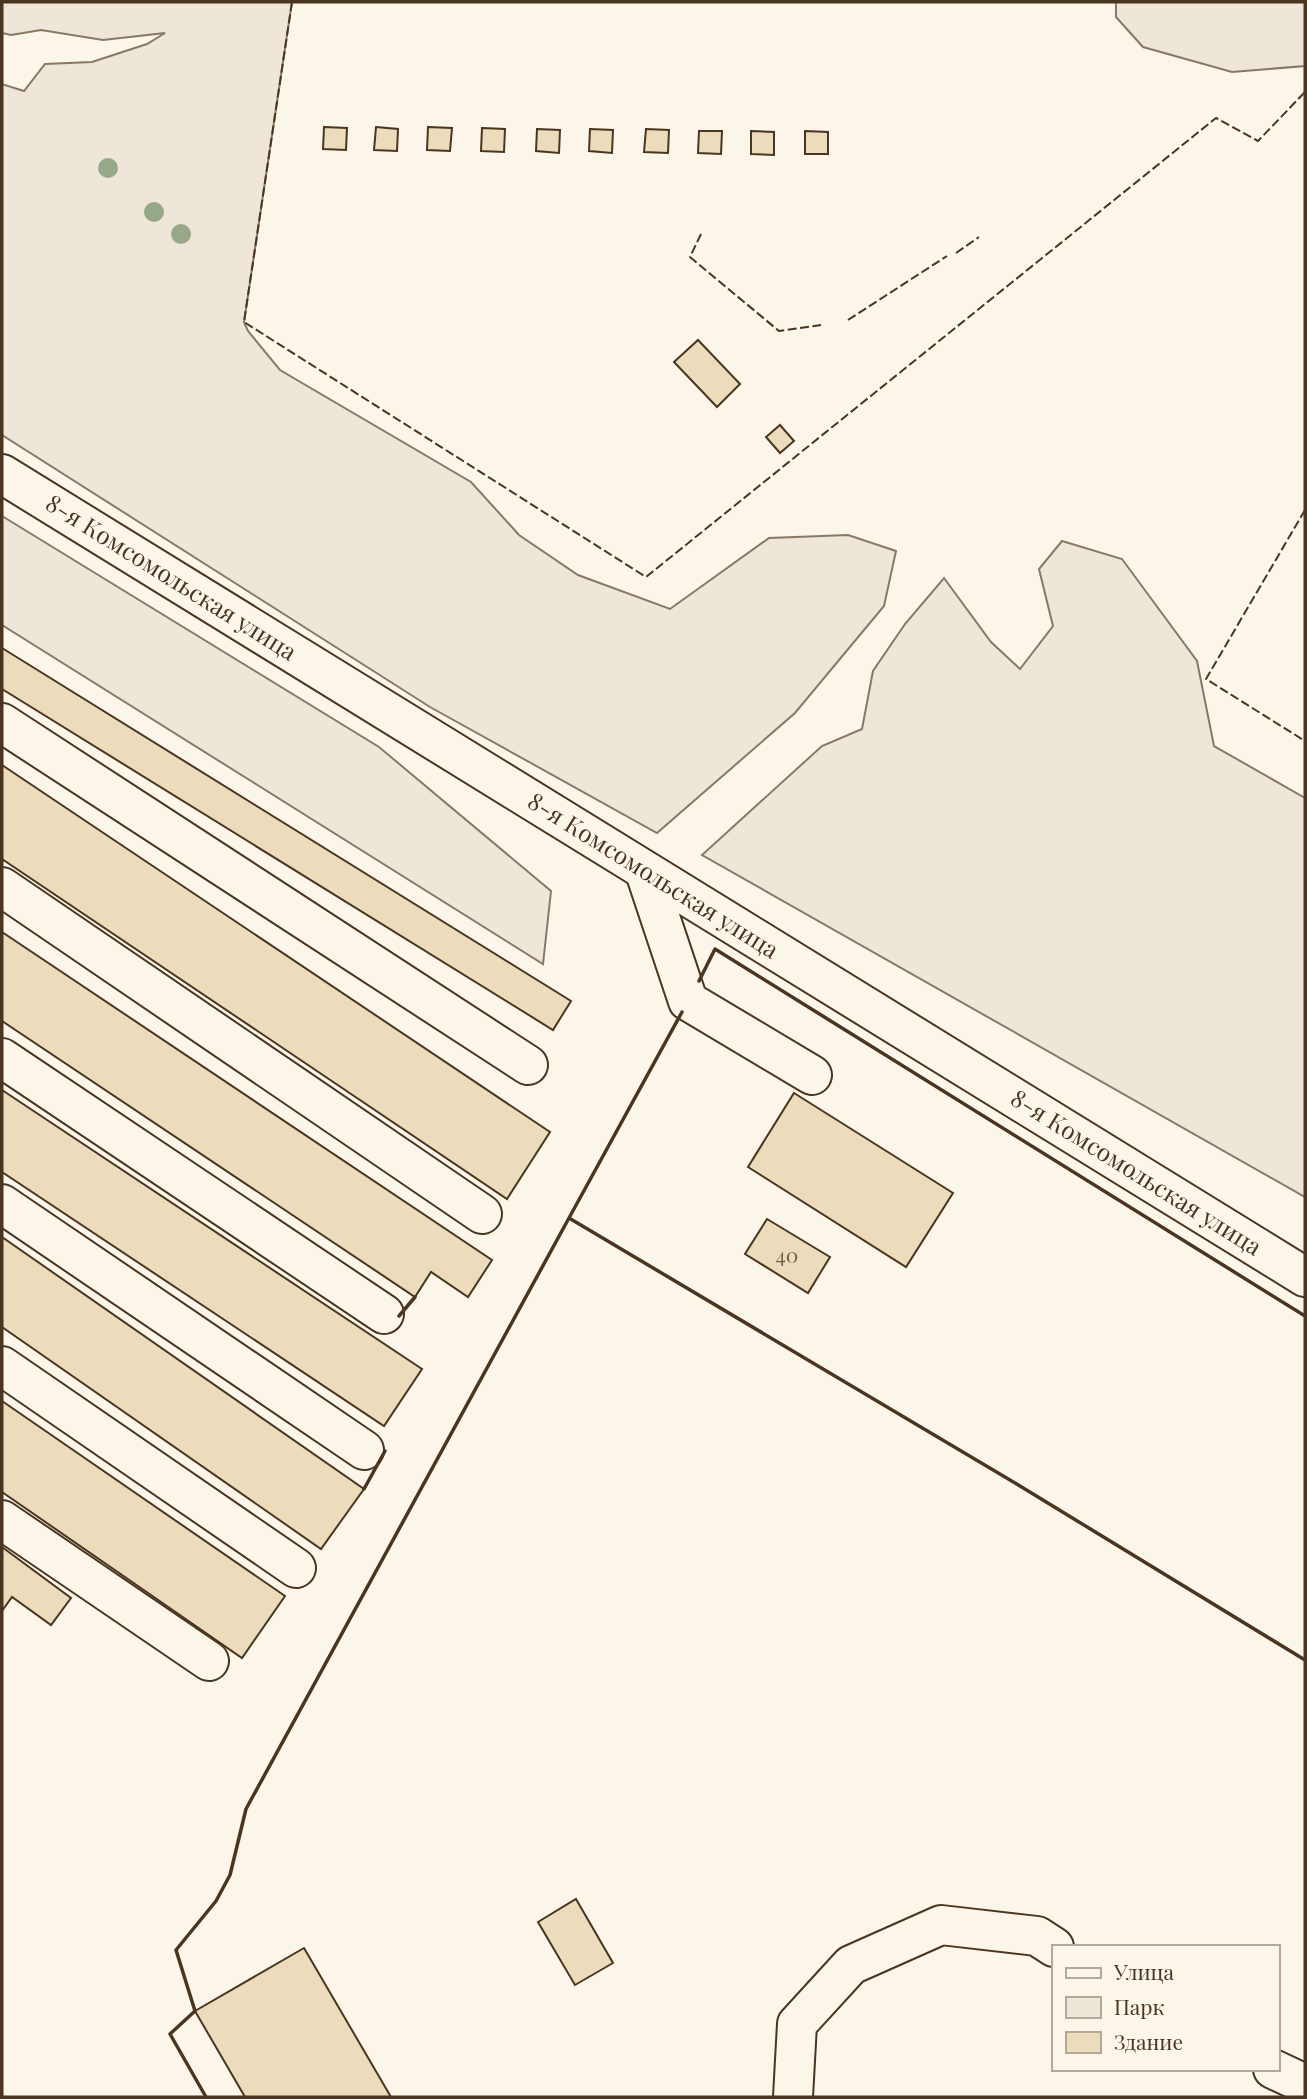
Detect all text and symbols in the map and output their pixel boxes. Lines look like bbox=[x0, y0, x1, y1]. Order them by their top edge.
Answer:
street label: 8-я Комсомольская улица bbox=[41, 486, 303, 667]
street label: 8-я Комсомольская улица bbox=[523, 784, 785, 965]
street label: 8-я Комсомольская улица bbox=[1006, 1081, 1268, 1262]
house number: 40 bbox=[776, 1240, 798, 1268]
legend bbox=[1052, 1945, 1279, 2071]
text: Улица bbox=[1113, 1957, 1175, 1985]
text: Парк bbox=[1114, 1992, 1164, 2020]
text: Здание bbox=[1114, 2027, 1183, 2055]

